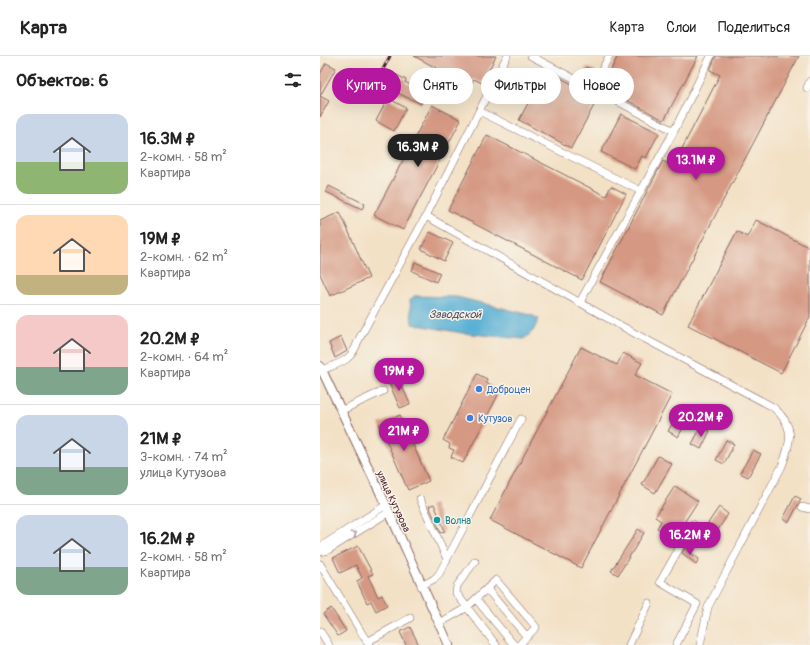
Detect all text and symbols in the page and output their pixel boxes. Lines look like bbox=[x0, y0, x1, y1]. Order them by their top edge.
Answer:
text: Карта bbox=[20, 16, 67, 40]
text: Карта bbox=[610, 19, 644, 36]
text: Слои bbox=[666, 19, 696, 36]
text: Поделиться bbox=[718, 19, 790, 36]
chip: Купить bbox=[332, 68, 401, 104]
chip: Снять bbox=[409, 68, 473, 104]
chip: Фильтры bbox=[481, 68, 561, 104]
chip: Новое bbox=[569, 68, 634, 104]
icon: filters bbox=[282, 69, 304, 91]
text: Объектов: 6 bbox=[16, 70, 108, 91]
text: 16.3M ₽ bbox=[140, 128, 196, 149]
icon: home bbox=[48, 130, 96, 178]
pin: 16.3M ₽ bbox=[381, 134, 455, 168]
text: 16.3M ₽ bbox=[397, 139, 439, 155]
pin: 13.1M ₽ bbox=[659, 147, 733, 181]
text: 2-комн. · 58 m² bbox=[140, 149, 227, 165]
text: 13.1M ₽ bbox=[676, 152, 716, 168]
text: Квартира bbox=[140, 165, 191, 181]
text: 19M ₽ bbox=[140, 228, 182, 249]
icon: home bbox=[48, 231, 96, 279]
text: 2-комн. · 62 m² bbox=[140, 249, 228, 265]
text: Квартира bbox=[140, 265, 191, 281]
water label: Заводской bbox=[429, 308, 483, 321]
text: 20.2M ₽ bbox=[140, 328, 200, 349]
icon: home bbox=[48, 331, 96, 379]
text: 2-комн. · 64 m² bbox=[140, 349, 228, 365]
pin: 19M ₽ bbox=[371, 358, 427, 392]
text: 19M ₽ bbox=[383, 363, 415, 379]
text: Квартира bbox=[140, 365, 191, 381]
marker: Доброцен bbox=[474, 384, 484, 394]
place label: Доброцен bbox=[486, 384, 530, 396]
pin: 20.2M ₽ bbox=[664, 404, 738, 438]
text: 20.2M ₽ bbox=[678, 409, 724, 425]
marker: Кутузов bbox=[465, 413, 475, 423]
place label: Кутузов bbox=[478, 413, 512, 425]
pin: 21M ₽ bbox=[376, 418, 432, 452]
text: 21M ₽ bbox=[388, 423, 420, 439]
text: 21M ₽ bbox=[140, 428, 182, 449]
icon: home bbox=[48, 431, 96, 479]
text: 3-комн. · 74 m² bbox=[140, 449, 227, 465]
text: улица Кутузова bbox=[140, 465, 226, 481]
street label: улица Кутузова bbox=[373, 468, 413, 534]
marker: Волна bbox=[432, 515, 442, 525]
place label: Волна bbox=[445, 515, 471, 527]
pin: 16.2M ₽ bbox=[653, 522, 727, 556]
text: 16.2M ₽ bbox=[669, 527, 711, 543]
text: 16.2M ₽ bbox=[140, 528, 196, 549]
icon: home bbox=[48, 531, 96, 579]
one-way arrow bbox=[350, 531, 357, 538]
text: 2-комн. · 58 m² bbox=[140, 549, 227, 565]
text: Квартира bbox=[140, 565, 191, 581]

